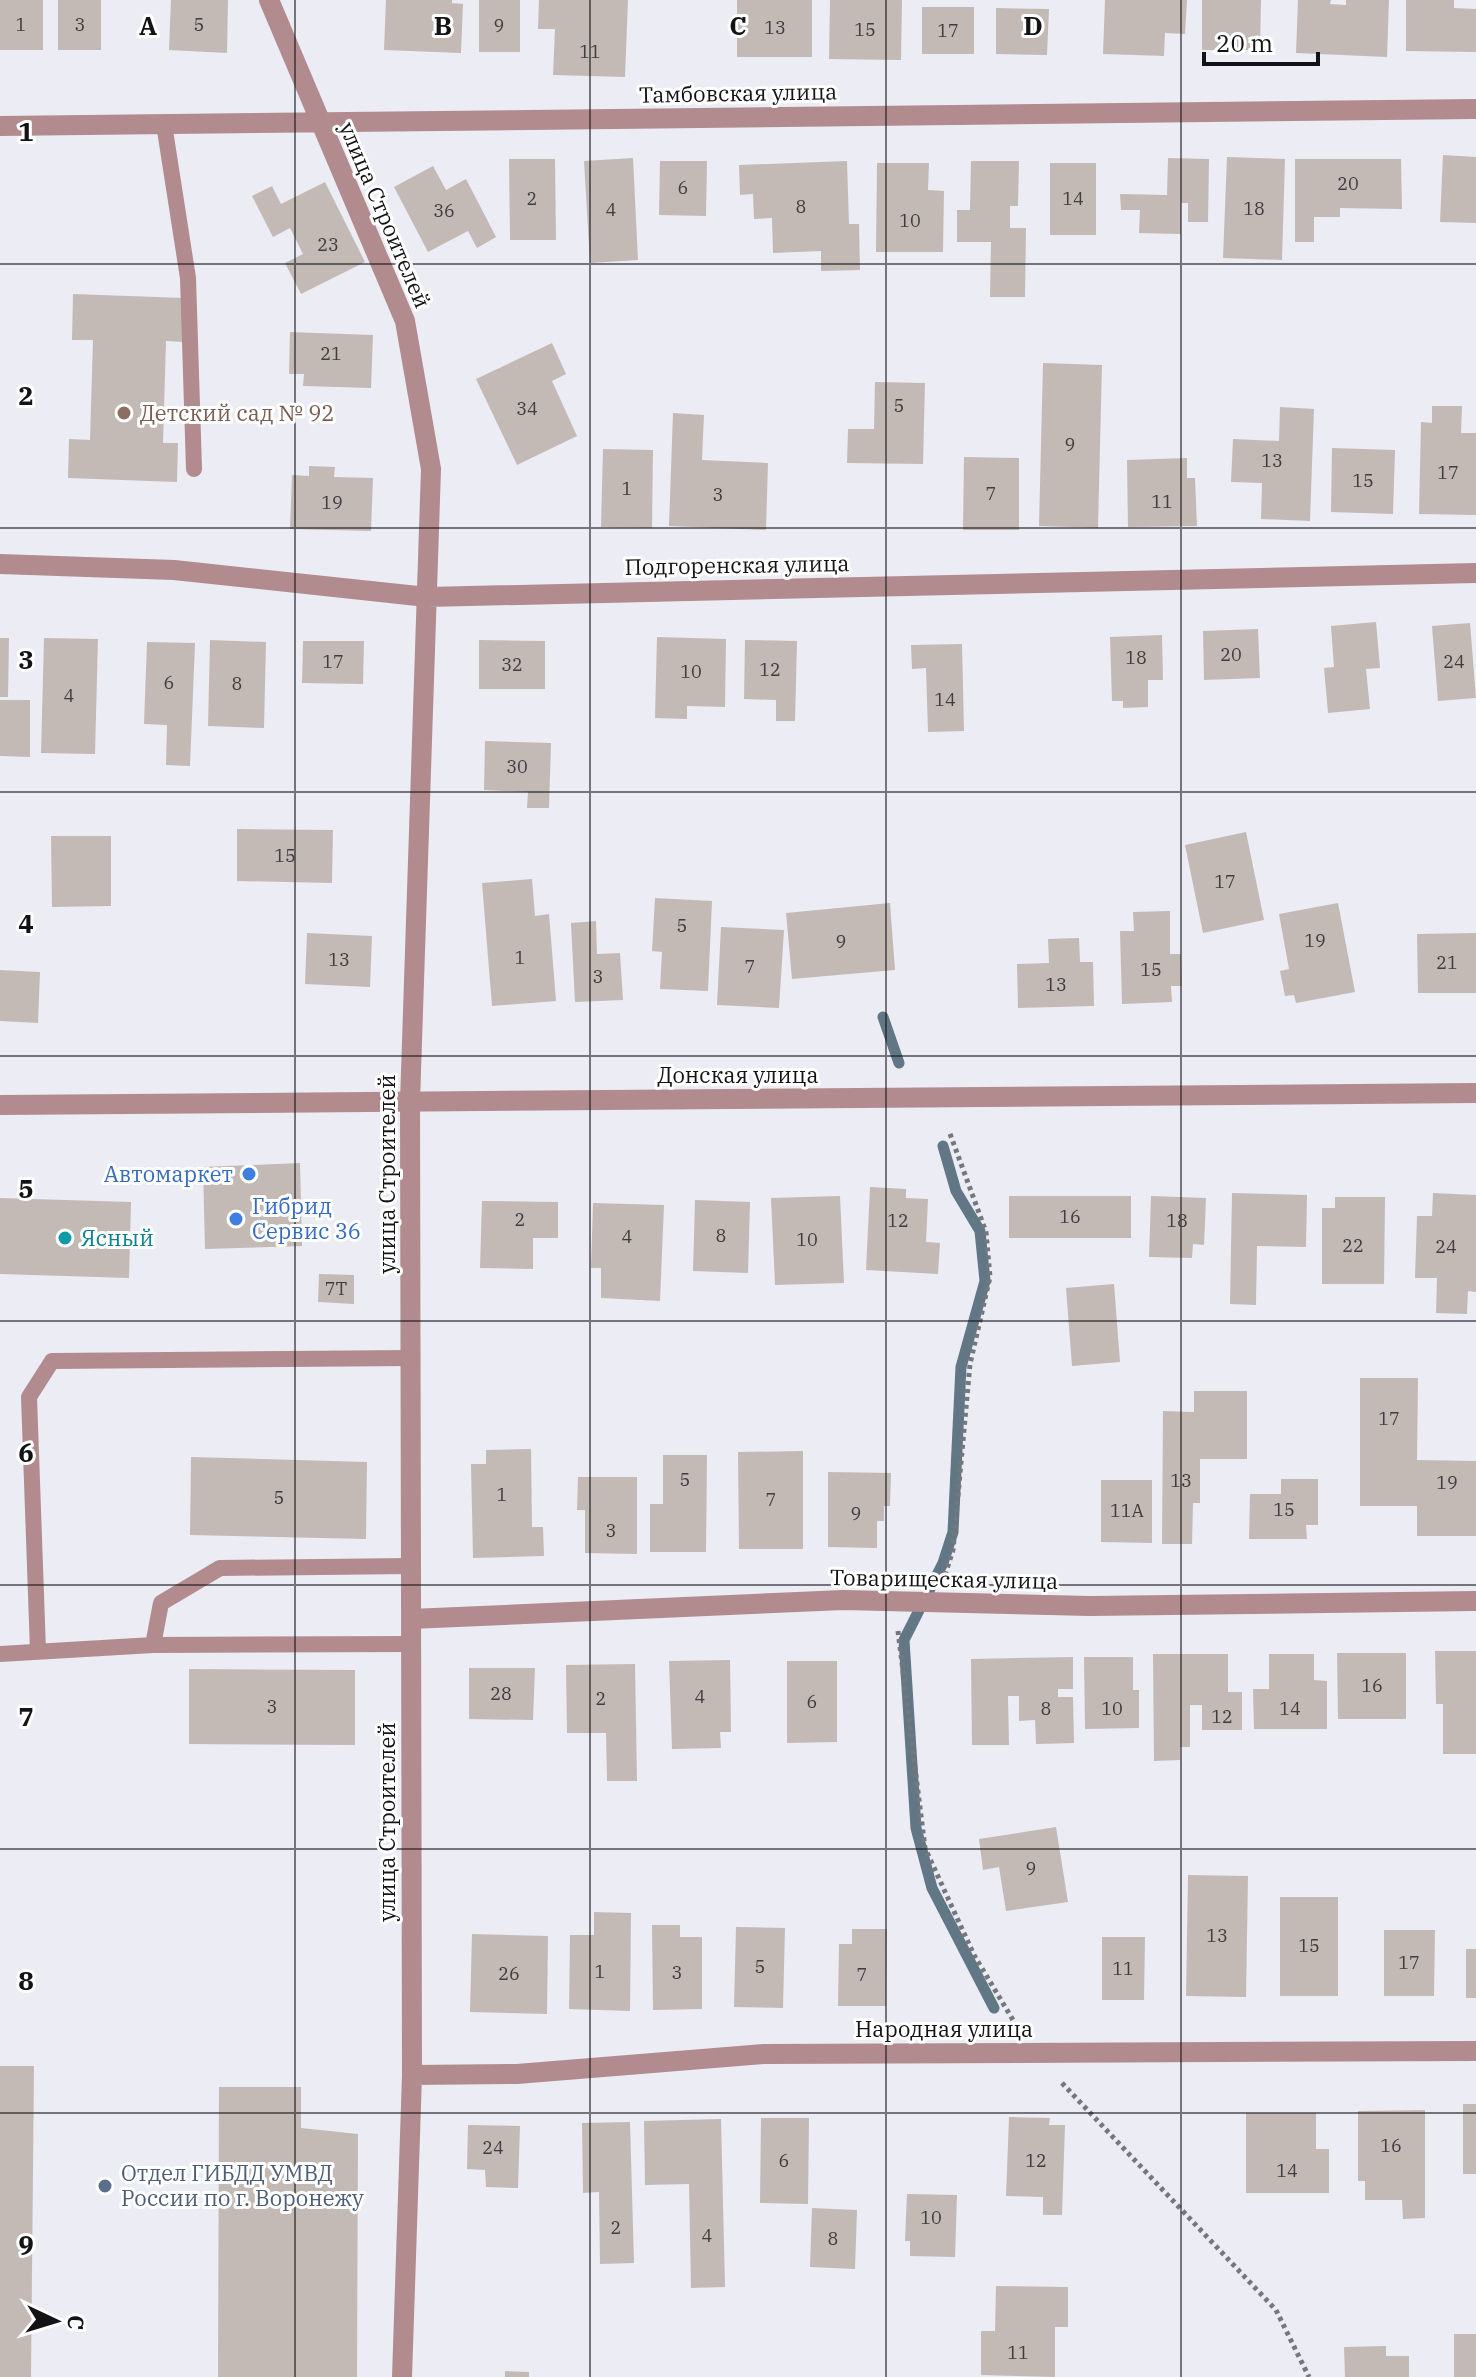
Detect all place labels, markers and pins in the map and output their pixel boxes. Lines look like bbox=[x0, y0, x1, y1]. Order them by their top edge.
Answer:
place label: Детский сад № 92 bbox=[140, 398, 335, 427]
marker: Детский сад № 92 bbox=[115, 404, 133, 422]
place label: Автомаркет bbox=[104, 1159, 233, 1188]
marker: Автомаркет bbox=[240, 1165, 258, 1183]
place label: Гибрид Сервис 36 bbox=[252, 1191, 361, 1245]
marker: Гибрид Сервис 36 bbox=[227, 1210, 245, 1228]
place label: Ясный bbox=[81, 1223, 154, 1252]
marker: Ясный bbox=[56, 1229, 74, 1247]
place label: Отдел ГИБДД УМВД России по г. Воронежу bbox=[121, 2158, 364, 2212]
marker: Отдел ГИБДД УМВД России по г. Воронежу bbox=[96, 2177, 114, 2195]

